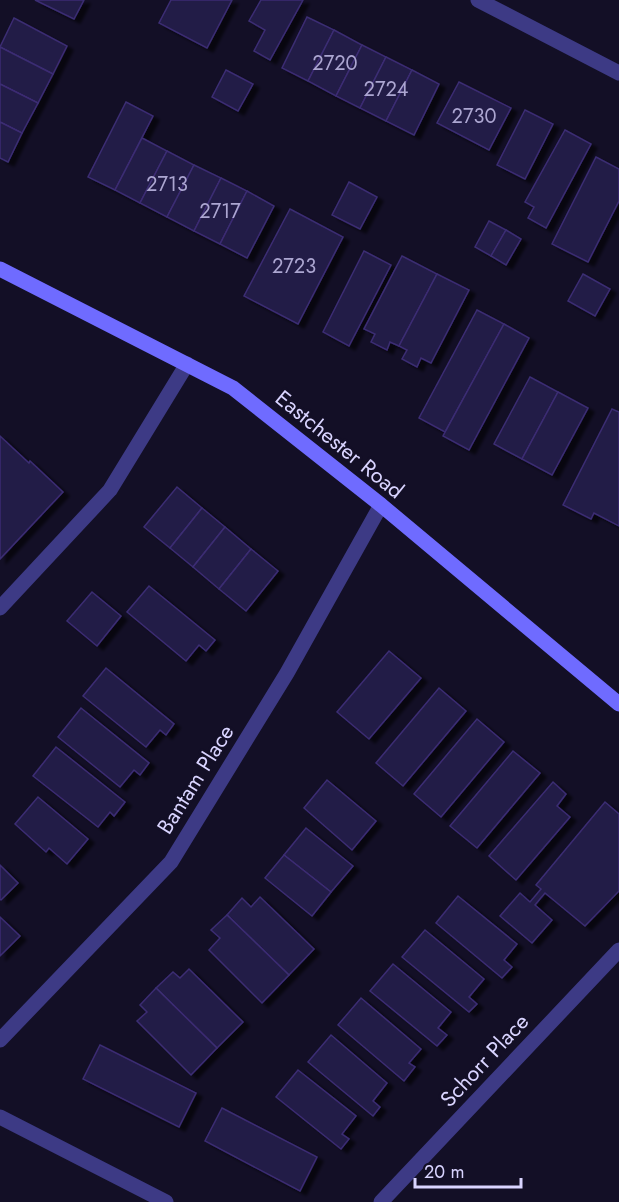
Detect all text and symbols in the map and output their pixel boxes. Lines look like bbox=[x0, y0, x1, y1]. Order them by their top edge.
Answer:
house number: 2720 bbox=[312, 49, 358, 78]
house number: 2724 bbox=[364, 75, 409, 104]
house number: 2730 bbox=[452, 102, 496, 131]
house number: 2713 bbox=[146, 170, 188, 199]
house number: 2717 bbox=[199, 197, 241, 226]
house number: 2723 bbox=[272, 252, 316, 281]
street label: Eastchester Road bbox=[269, 382, 411, 506]
street label: Bantam Place bbox=[149, 718, 241, 840]
street label: Schorr Place bbox=[432, 1006, 536, 1114]
scale bar bbox=[415, 1151, 522, 1189]
text: 20 m bbox=[424, 1159, 464, 1185]

